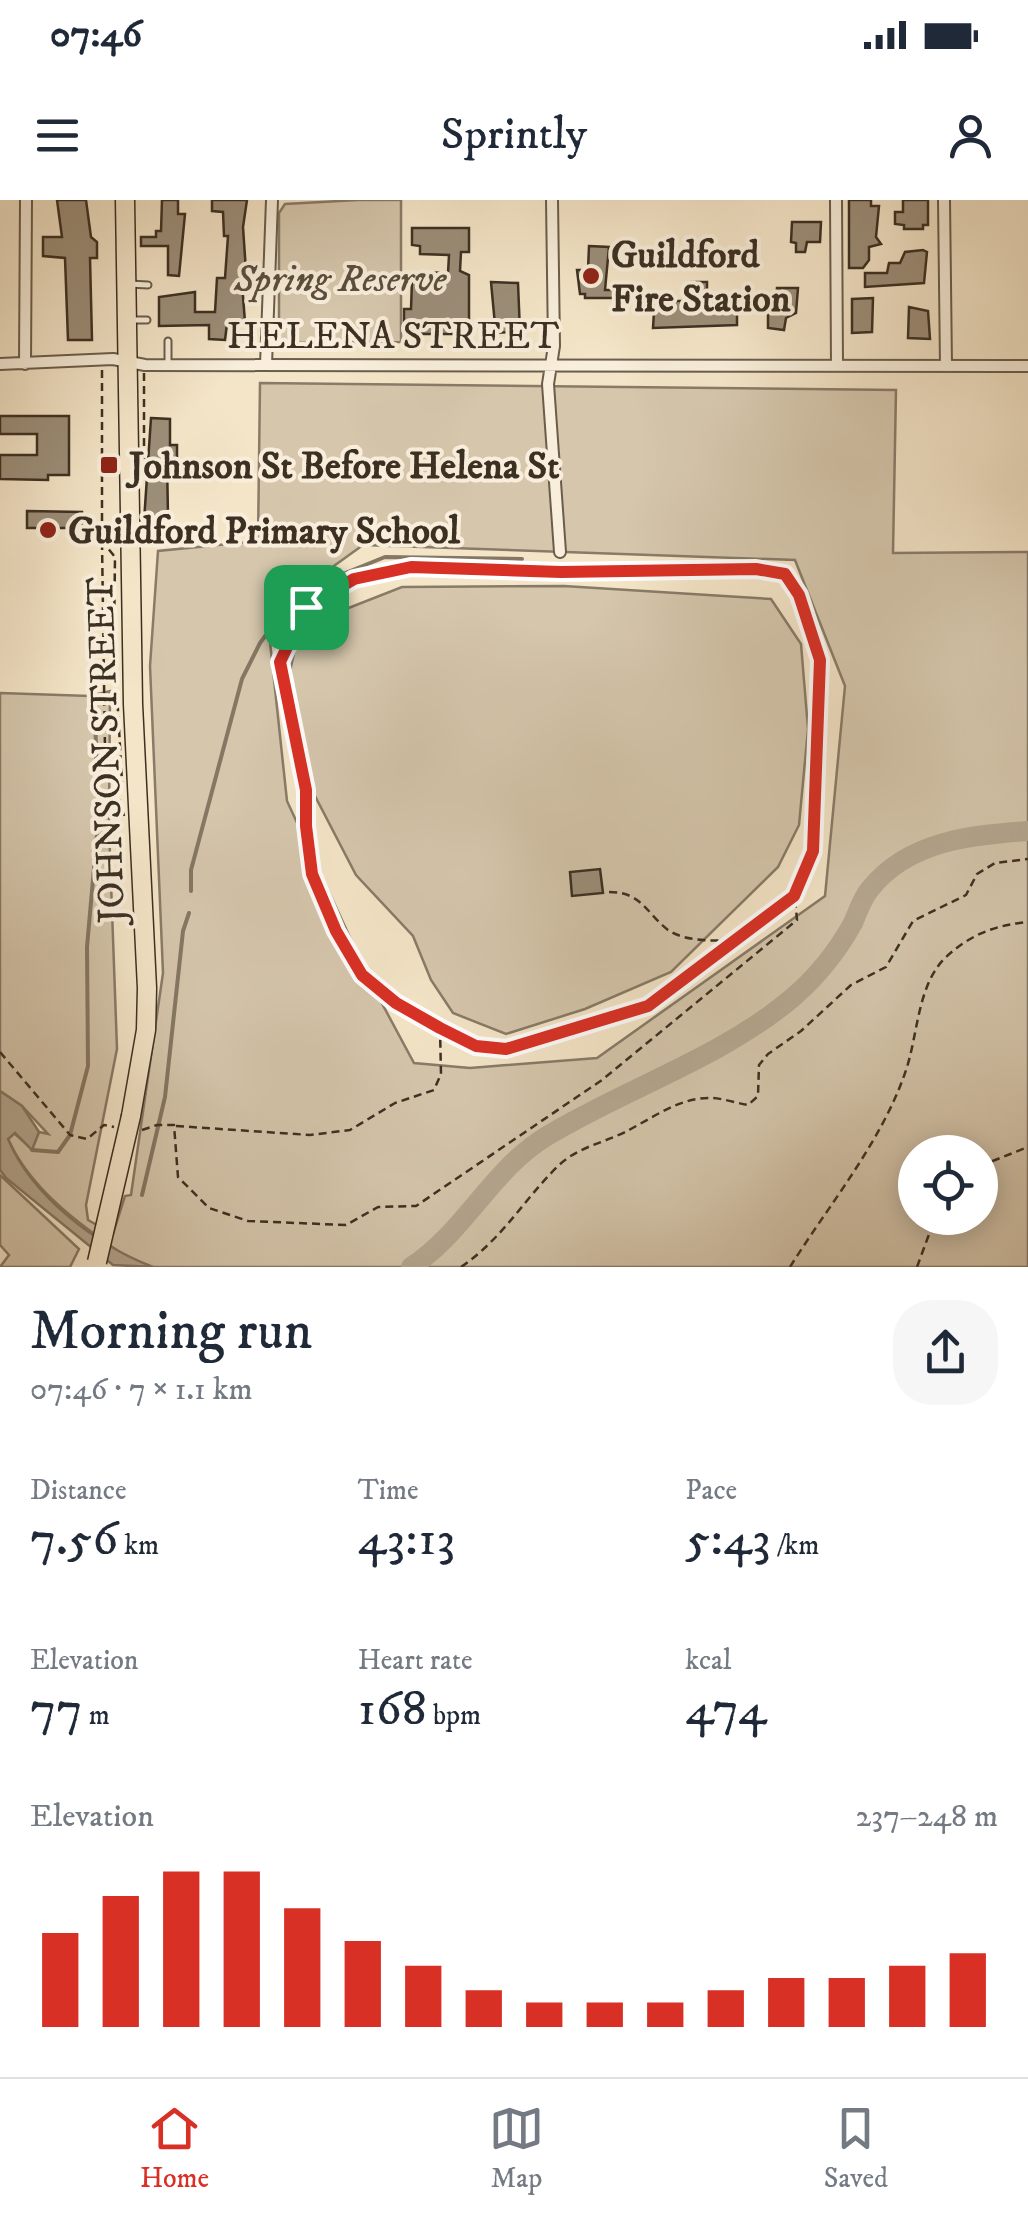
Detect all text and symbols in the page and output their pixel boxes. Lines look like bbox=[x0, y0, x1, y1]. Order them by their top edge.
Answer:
text: 07:46 bbox=[50, 11, 142, 59]
text: Sprintly bbox=[441, 107, 587, 163]
icon: menu bbox=[30, 108, 85, 163]
icon: person bbox=[943, 108, 998, 163]
place label: Guildford Fire Station bbox=[611, 232, 791, 324]
park label: Spring Reserve bbox=[233, 256, 447, 304]
marker: Guildford Fire Station bbox=[580, 265, 602, 287]
street label: HELENA STREET bbox=[227, 313, 559, 361]
place label: Johnson St Before Helena St bbox=[125, 443, 559, 491]
marker: Johnson St Before Helena St bbox=[98, 454, 120, 476]
place label: Guildford Primary School bbox=[68, 508, 460, 556]
marker: Guildford Primary School bbox=[37, 519, 59, 541]
pin bbox=[264, 565, 349, 650]
street label: JOHNSON STREET bbox=[77, 576, 137, 927]
icon: arrive bbox=[279, 580, 334, 635]
map controls bbox=[898, 1135, 998, 1235]
button: locate bbox=[898, 1135, 998, 1235]
text: Morning run bbox=[30, 1298, 312, 1367]
button: share bbox=[893, 1300, 998, 1405]
text: 07:46 · 7 × 1.1 km bbox=[30, 1370, 253, 1410]
text: Distance bbox=[30, 1473, 126, 1508]
text: Time bbox=[358, 1473, 418, 1508]
text: Pace bbox=[685, 1473, 737, 1508]
text: 7.56 bbox=[30, 1508, 118, 1571]
text: 43:13 bbox=[358, 1508, 455, 1571]
text: 5:43 bbox=[685, 1508, 771, 1571]
text: km bbox=[118, 1528, 159, 1563]
text: /km bbox=[771, 1528, 819, 1563]
text: Elevation bbox=[30, 1643, 138, 1678]
text: Heart rate bbox=[358, 1643, 473, 1678]
text: kcal bbox=[685, 1643, 731, 1678]
text: 77 bbox=[30, 1678, 83, 1741]
text: 168 bbox=[358, 1678, 427, 1741]
text: 474 bbox=[685, 1678, 767, 1741]
text: m bbox=[83, 1698, 110, 1733]
text: bpm bbox=[427, 1698, 481, 1733]
text: Elevation bbox=[30, 1797, 154, 1837]
text: 237–248 m bbox=[856, 1797, 998, 1837]
tab: Home bbox=[140, 2101, 209, 2196]
tab: Map bbox=[489, 2101, 544, 2196]
tab: Saved bbox=[824, 2101, 888, 2196]

